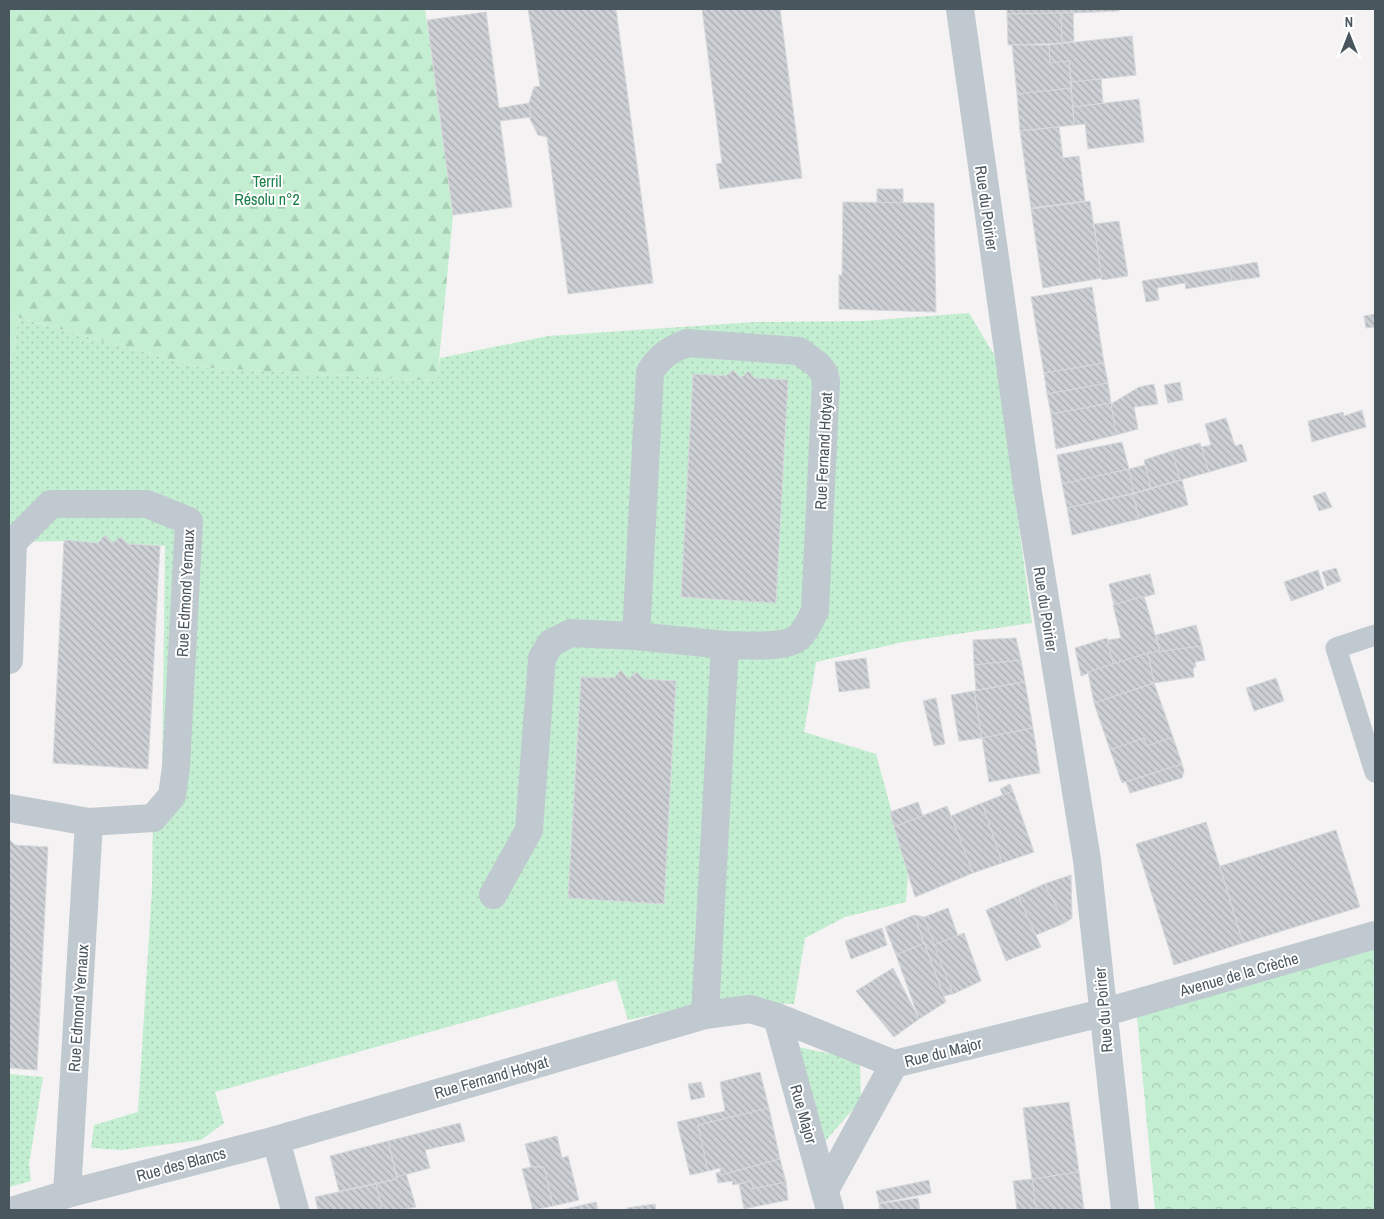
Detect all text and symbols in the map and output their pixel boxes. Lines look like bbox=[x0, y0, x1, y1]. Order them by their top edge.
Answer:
north arrow bbox=[1324, 10, 1374, 60]
text: N bbox=[1345, 13, 1353, 31]
street label: Rue du Poirier bbox=[970, 164, 1004, 252]
park label: Terril Résolu n°2 bbox=[234, 170, 300, 210]
street label: Rue Fernand Hotyat bbox=[809, 391, 837, 510]
street label: Rue Edmond Yernaux bbox=[171, 528, 199, 657]
street label: Rue du Poirier bbox=[1028, 565, 1064, 653]
street label: Rue Edmond Yernaux bbox=[63, 943, 93, 1073]
street label: Avenue de la Crèche bbox=[1176, 947, 1301, 1002]
street label: Rue du Poirier bbox=[1088, 966, 1118, 1053]
street label: Rue du Major bbox=[902, 1032, 984, 1072]
street label: Rue Fernand Hotyat bbox=[431, 1050, 551, 1104]
street label: Rue Major bbox=[785, 1082, 823, 1147]
street label: Rue des Blancs bbox=[134, 1141, 228, 1187]

